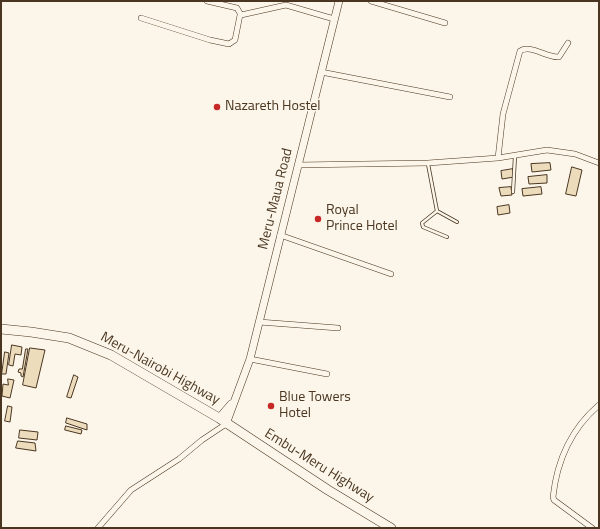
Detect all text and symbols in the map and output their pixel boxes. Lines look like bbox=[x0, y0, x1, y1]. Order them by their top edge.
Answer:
place label: Nazareth Hostel bbox=[225, 99, 321, 115]
marker: Nazareth Hostel bbox=[212, 102, 222, 112]
street label: Meru-Maua Road bbox=[255, 147, 297, 251]
place label: Royal Prince Hotel bbox=[326, 203, 398, 236]
marker: Royal Prince Hotel bbox=[313, 214, 323, 224]
street label: Meru-Nairobi Highway bbox=[97, 329, 223, 409]
place label: Blue Towers Hotel bbox=[279, 390, 351, 422]
marker: Blue Towers Hotel bbox=[266, 401, 276, 411]
street label: Embu-Meru Highway bbox=[261, 426, 377, 506]

